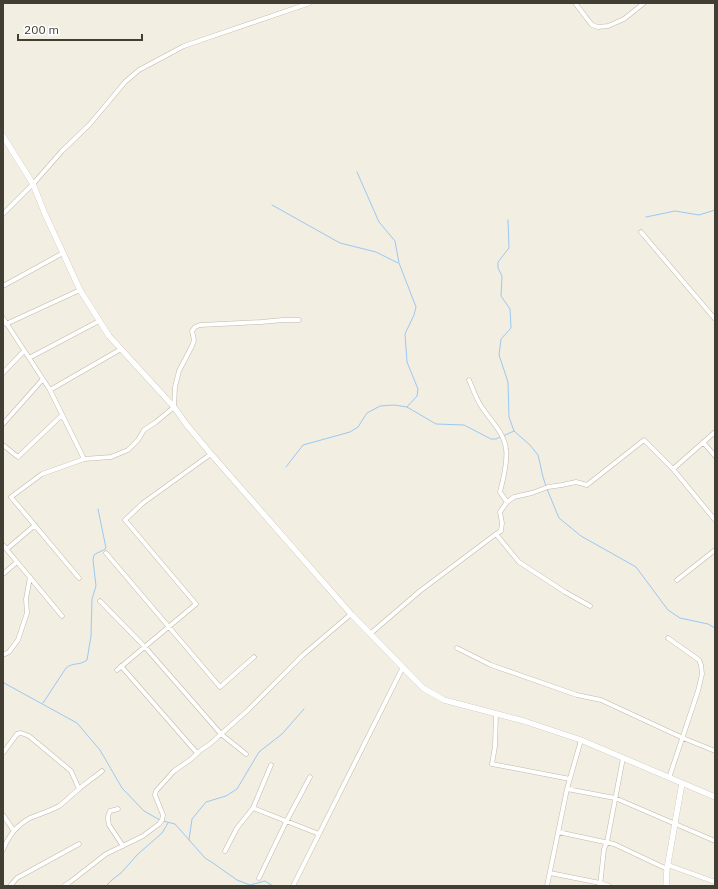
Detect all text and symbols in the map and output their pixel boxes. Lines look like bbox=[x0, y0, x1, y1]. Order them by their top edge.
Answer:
scale bar bbox=[18, 16, 142, 42]
text: 200 m bbox=[24, 22, 59, 37]

